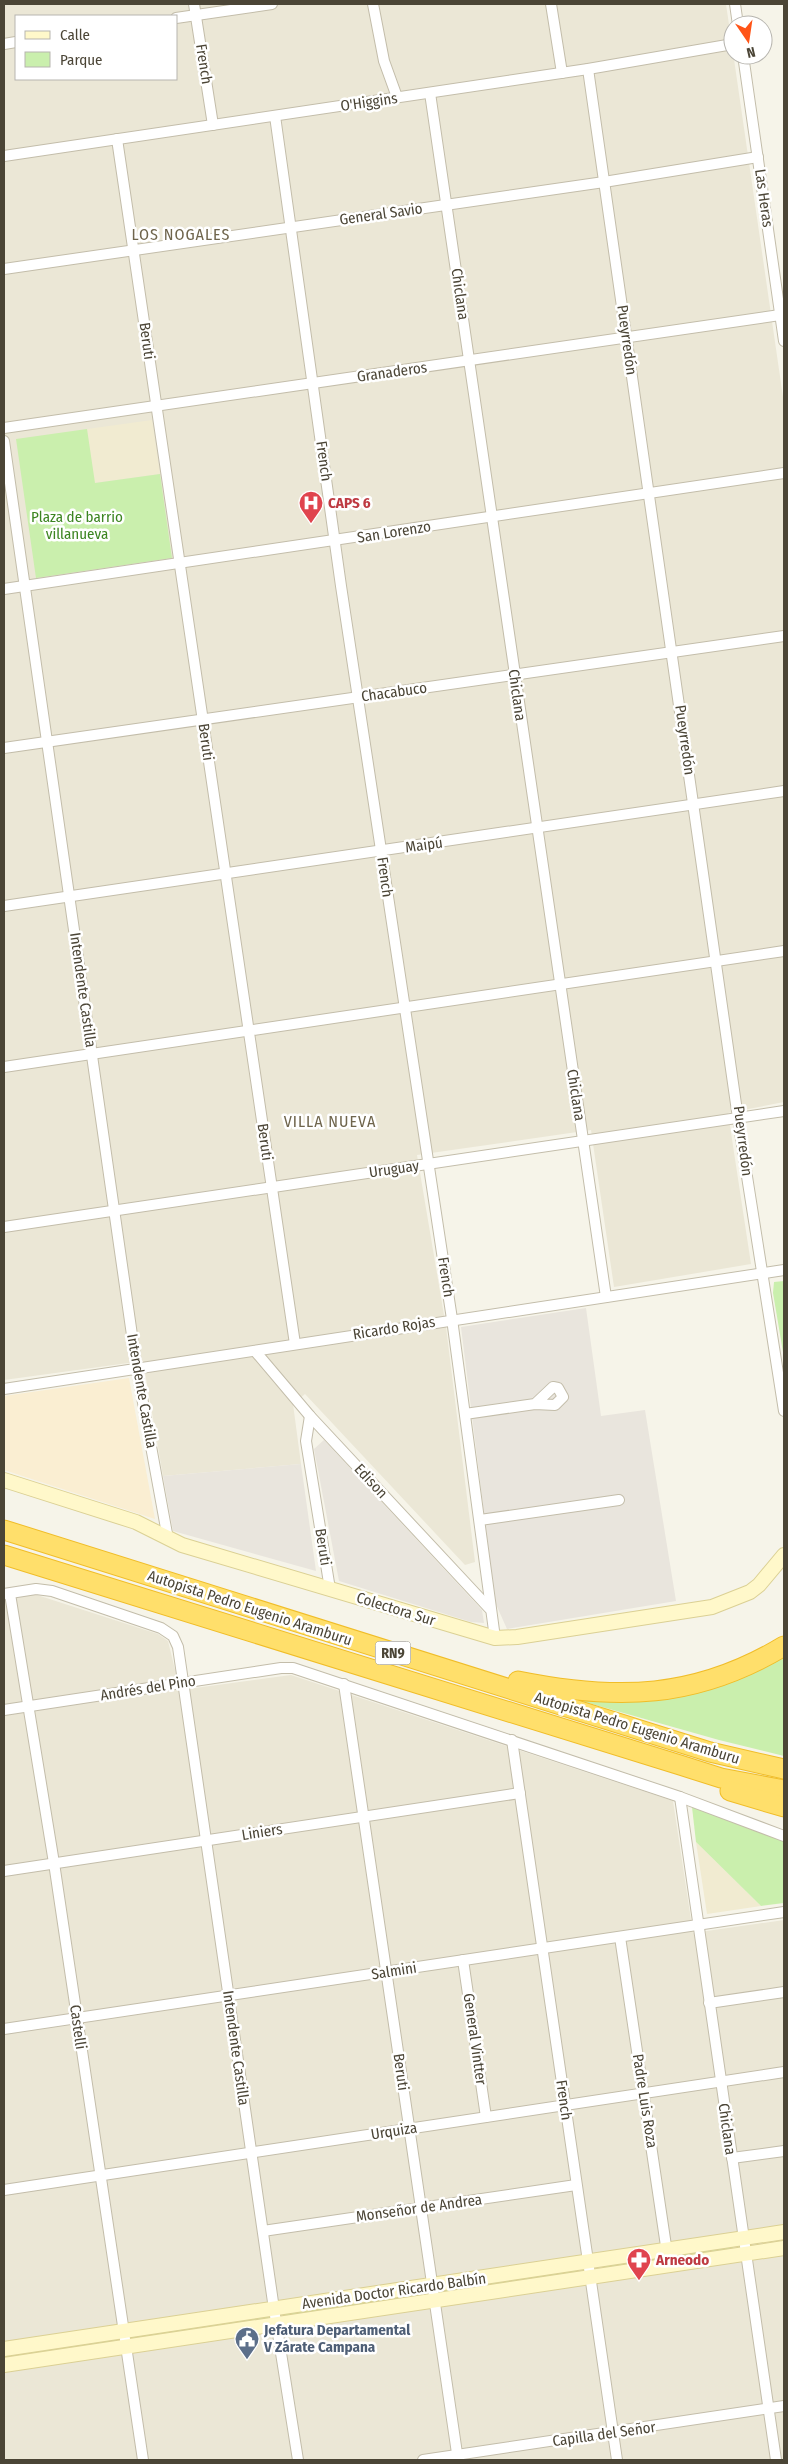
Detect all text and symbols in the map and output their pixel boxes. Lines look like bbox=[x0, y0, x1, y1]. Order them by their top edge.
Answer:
legend bbox=[15, 15, 178, 80]
north arrow bbox=[723, 15, 773, 65]
text: Calle bbox=[60, 26, 90, 44]
street label: French bbox=[192, 43, 216, 85]
text: N bbox=[745, 43, 757, 61]
text: Parque bbox=[60, 51, 103, 69]
street label: O'Higgins bbox=[339, 89, 399, 115]
street label: Las Heras bbox=[751, 168, 777, 228]
street label: General Savio bbox=[338, 199, 424, 229]
district label: LOS NOGALES bbox=[132, 225, 230, 244]
street label: Chiclana bbox=[447, 267, 473, 321]
street label: Pueyrredón bbox=[613, 304, 641, 376]
street label: Beruti bbox=[135, 321, 159, 361]
street label: Granaderos bbox=[356, 358, 428, 386]
street label: French bbox=[312, 440, 336, 482]
hospital icon: CAPS 6 bbox=[298, 490, 324, 524]
place label: CAPS 6 bbox=[328, 494, 371, 512]
park label: Plaza de barrio villanueva bbox=[31, 508, 123, 543]
street label: San Lorenzo bbox=[356, 517, 432, 547]
street label: Chiclana bbox=[504, 668, 530, 722]
street label: Chacabuco bbox=[360, 678, 428, 706]
street label: Pueyrredón bbox=[671, 704, 699, 776]
street label: Beruti bbox=[194, 722, 218, 762]
street label: Maipú bbox=[404, 833, 444, 857]
street label: French bbox=[373, 856, 397, 898]
street label: Intendente Castilla bbox=[66, 931, 100, 1049]
street label: Chiclana bbox=[563, 1068, 589, 1122]
street label: Pueyrredón bbox=[730, 1105, 756, 1177]
district label: VILLA NUEVA bbox=[284, 1112, 376, 1131]
street label: Beruti bbox=[253, 1122, 277, 1162]
street label: Uruguay bbox=[368, 1157, 421, 1181]
street label: French bbox=[434, 1256, 458, 1298]
street label: Ricardo Rojas bbox=[352, 1313, 436, 1343]
street label: Intendente Castilla bbox=[123, 1332, 161, 1450]
street label: Edison bbox=[351, 1460, 391, 1502]
street label: Beruti bbox=[311, 1527, 335, 1567]
street label: Autopista Pedro Eugenio Aramburu bbox=[146, 1566, 354, 1650]
street label: Colectora Sur bbox=[354, 1588, 438, 1630]
road number: RN9 bbox=[376, 1642, 410, 1665]
street label: Andrés del Pino bbox=[99, 1672, 197, 1704]
street label: Autopista Pedro Eugenio Aramburu bbox=[532, 1688, 742, 1768]
street label: Liniers bbox=[240, 1820, 284, 1844]
street label: Salmini bbox=[370, 1959, 418, 1983]
street label: Intendente Castilla bbox=[219, 1989, 253, 2107]
street label: General Vintter bbox=[460, 1992, 490, 2087]
street label: Castelli bbox=[66, 2004, 90, 2050]
street label: Beruti bbox=[389, 2052, 413, 2092]
street label: Padre Luis Roza bbox=[629, 2053, 661, 2149]
street label: French bbox=[552, 2079, 576, 2121]
street label: Chiclana bbox=[714, 2102, 740, 2156]
street label: Urquiza bbox=[370, 2118, 418, 2144]
street label: Monseñor de Andrea bbox=[355, 2190, 483, 2226]
pharmacy icon: Arneodo bbox=[626, 2247, 652, 2281]
place label: Arneodo bbox=[655, 2251, 709, 2269]
street label: Avenida Doctor Ricardo Balbín bbox=[301, 2269, 487, 2313]
place label: Jefatura Departamental V Zárate Campana bbox=[263, 2321, 411, 2356]
public building icon: Jefatura Departamental V Zárate Campana bbox=[234, 2326, 260, 2360]
street label: Capilla del Señor bbox=[551, 2418, 658, 2450]

